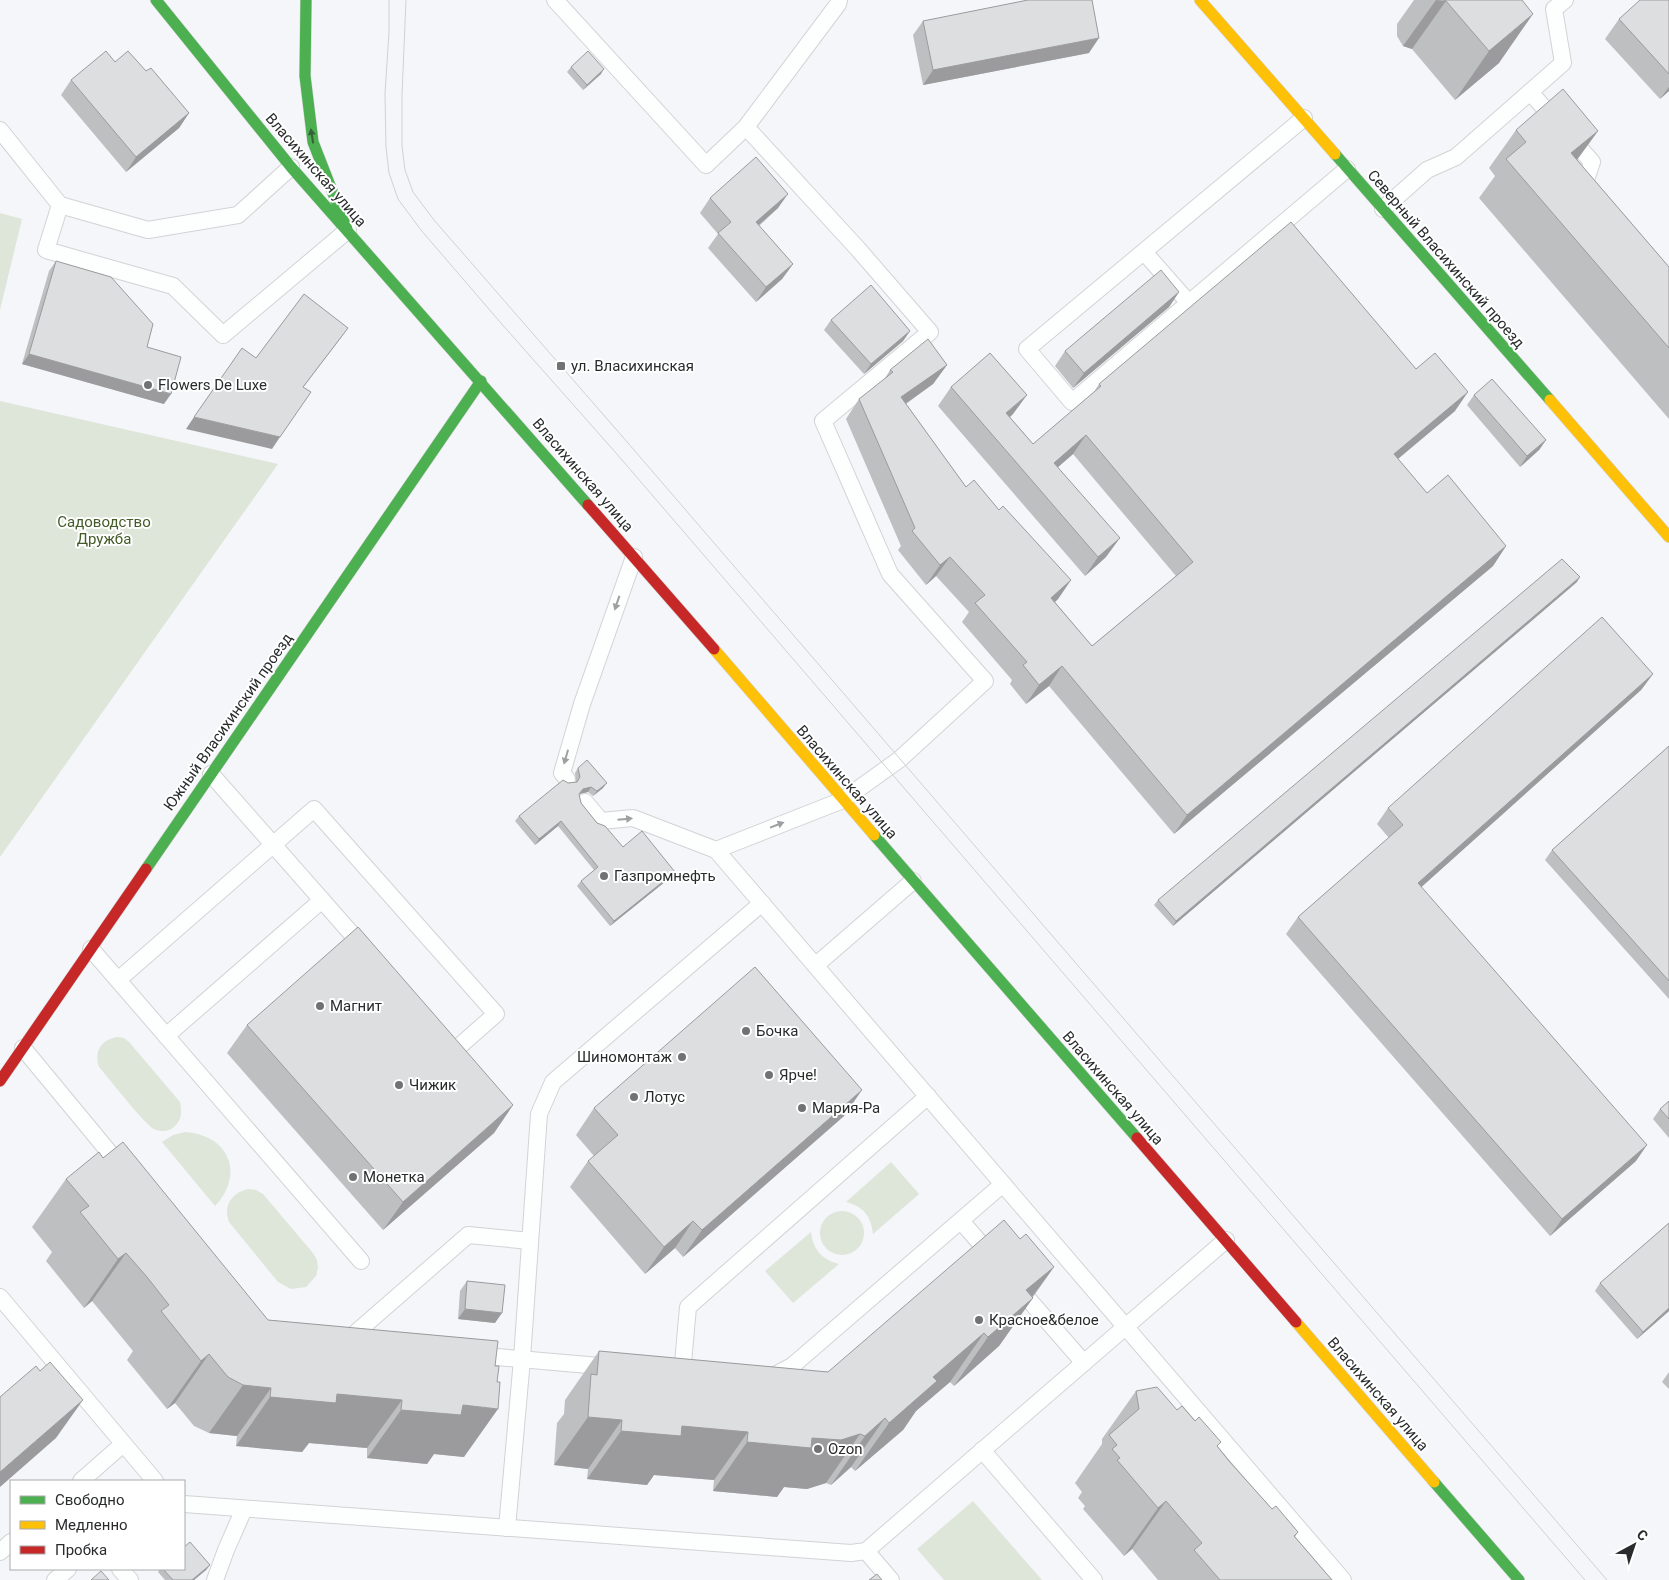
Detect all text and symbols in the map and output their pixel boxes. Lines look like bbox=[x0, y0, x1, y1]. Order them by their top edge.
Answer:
street label: Власихинская улица bbox=[262, 109, 370, 231]
one-way arrow bbox=[308, 127, 316, 143]
street label: Северный Власихинский проезд bbox=[1364, 166, 1528, 352]
place label: ул. Власихинская bbox=[571, 357, 694, 375]
marker: ул. Власихинская bbox=[555, 360, 567, 372]
place label: Flowers De Luxe bbox=[158, 376, 267, 394]
marker: Flowers De Luxe bbox=[142, 379, 154, 391]
street label: Власихинская улица bbox=[529, 414, 637, 536]
park label: Садоводство Дружба bbox=[57, 513, 151, 548]
one-way arrow bbox=[613, 596, 621, 611]
street label: Южный Власихинский проезд bbox=[160, 630, 296, 814]
street label: Власихинская улица bbox=[793, 721, 901, 843]
one-way arrow bbox=[562, 750, 570, 765]
one-way arrow bbox=[617, 815, 633, 823]
one-way arrow bbox=[770, 821, 784, 829]
place label: Газпромнефть bbox=[614, 867, 716, 885]
marker: Газпромнефть bbox=[598, 870, 610, 882]
place label: Магнит bbox=[330, 997, 382, 1015]
marker: Магнит bbox=[314, 1000, 326, 1012]
place label: Бочка bbox=[756, 1022, 798, 1040]
marker: Бочка bbox=[740, 1025, 752, 1037]
street label: Власихинская улица bbox=[1059, 1027, 1167, 1149]
place label: Шиномонтаж bbox=[577, 1048, 672, 1066]
marker: Шиномонтаж bbox=[676, 1051, 688, 1063]
place label: Ярче! bbox=[779, 1066, 817, 1084]
marker: Ярче! bbox=[763, 1069, 775, 1081]
place label: Чижик bbox=[409, 1076, 456, 1094]
marker: Чижик bbox=[393, 1079, 405, 1091]
place label: Лотус bbox=[644, 1088, 685, 1106]
marker: Лотус bbox=[628, 1091, 640, 1103]
place label: Мария-Ра bbox=[812, 1099, 880, 1117]
marker: Мария-Ра bbox=[796, 1102, 808, 1114]
place label: Монетка bbox=[363, 1168, 425, 1186]
marker: Монетка bbox=[347, 1171, 359, 1183]
place label: Красное&белое bbox=[989, 1311, 1099, 1329]
marker: Красное&белое bbox=[973, 1314, 985, 1326]
street label: Власихинская улица bbox=[1324, 1333, 1432, 1455]
place label: Ozon bbox=[828, 1440, 862, 1458]
marker: Ozon bbox=[812, 1443, 824, 1455]
legend bbox=[10, 1480, 185, 1570]
text: Свободно bbox=[55, 1491, 124, 1509]
text: Медленно bbox=[55, 1516, 128, 1534]
north arrow bbox=[1609, 1520, 1659, 1570]
text: С bbox=[1634, 1526, 1651, 1544]
text: Пробка bbox=[55, 1541, 107, 1559]

